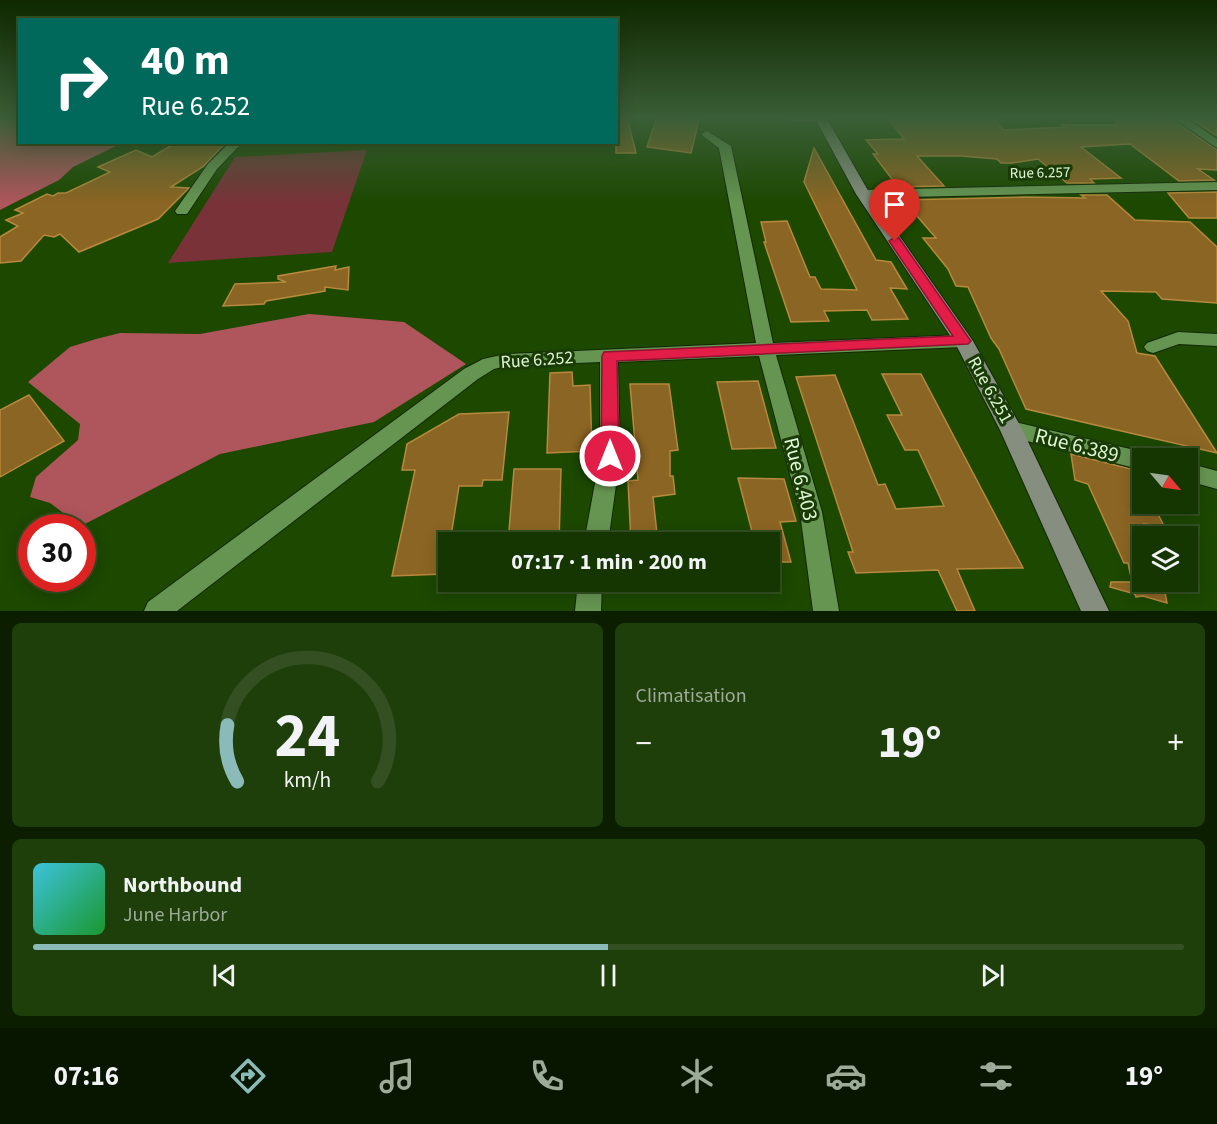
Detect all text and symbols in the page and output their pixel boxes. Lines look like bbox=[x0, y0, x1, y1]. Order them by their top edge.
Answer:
text: 40 m bbox=[141, 31, 230, 91]
icon: right bbox=[42, 42, 120, 120]
text: Rue 6.252 bbox=[141, 87, 250, 126]
street label: Rue 6.257 bbox=[1009, 162, 1071, 184]
pin bbox=[869, 179, 920, 241]
icon: arrive bbox=[878, 188, 911, 221]
street label: Rue 6.252 bbox=[500, 345, 574, 375]
street label: Rue 6.251 bbox=[961, 352, 1019, 428]
street label: Rue 6.389 bbox=[1032, 420, 1122, 470]
position arrow bbox=[578, 424, 642, 488]
street label: Rue 6.403 bbox=[776, 434, 826, 524]
north arrow bbox=[1132, 448, 1198, 514]
map controls bbox=[1132, 448, 1198, 592]
speed limit sign: 30 bbox=[18, 514, 96, 592]
button: layers bbox=[1132, 526, 1198, 592]
text: 07:17 · 1 min · 200 m bbox=[511, 546, 707, 578]
text: Climatisation bbox=[636, 682, 747, 710]
text: 24 bbox=[274, 692, 340, 781]
text: 19° bbox=[878, 711, 942, 775]
text: − bbox=[636, 720, 652, 767]
text: + bbox=[1168, 720, 1184, 767]
text: km/h bbox=[283, 765, 331, 796]
text: Northbound bbox=[123, 869, 242, 901]
text: June Harbor bbox=[123, 901, 227, 929]
icon: previous bbox=[208, 959, 241, 992]
icon: pause bbox=[592, 959, 625, 992]
icon: next bbox=[976, 959, 1009, 992]
icon: directions bbox=[227, 1055, 269, 1097]
icon: music bbox=[376, 1055, 418, 1097]
icon: phone bbox=[526, 1055, 568, 1097]
icon: climate bbox=[676, 1055, 718, 1097]
icon: car bbox=[825, 1055, 867, 1097]
icon: filters bbox=[975, 1055, 1017, 1097]
text: 07:16 bbox=[54, 1057, 119, 1096]
text: 19° bbox=[1125, 1057, 1163, 1096]

